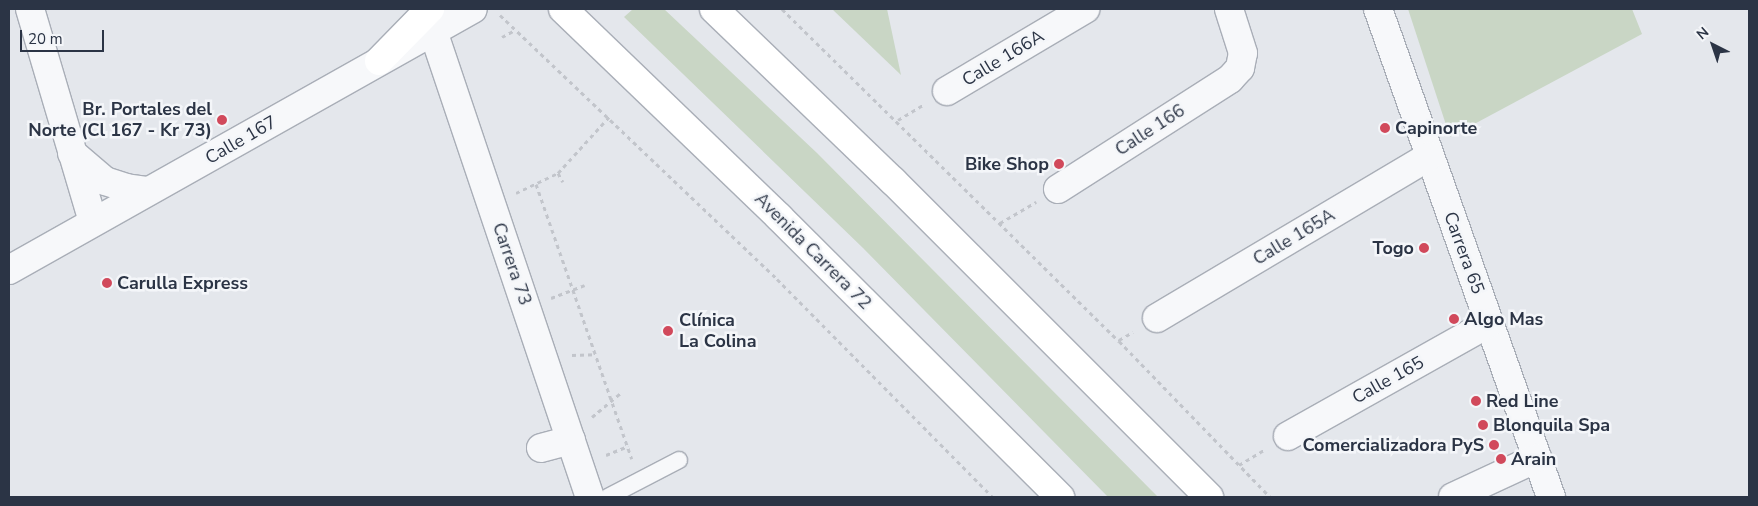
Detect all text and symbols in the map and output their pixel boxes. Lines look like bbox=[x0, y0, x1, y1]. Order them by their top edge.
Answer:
scale bar bbox=[22, 20, 106, 52]
north arrow bbox=[1688, 20, 1738, 70]
text: N bbox=[1693, 23, 1713, 44]
street label: Calle 166A bbox=[958, 25, 1048, 91]
text: 20 m bbox=[28, 29, 63, 49]
place label: Br. Portales del Norte (Cl 167 - Kr 73) bbox=[28, 99, 212, 142]
street label: Calle 166 bbox=[1111, 100, 1189, 160]
street label: Calle 167 bbox=[202, 111, 280, 169]
marker: Br. Portales del Norte (Cl 167 - Kr 73) bbox=[216, 114, 228, 126]
place label: Capinorte bbox=[1395, 117, 1477, 139]
marker: Capinorte bbox=[1379, 122, 1391, 134]
place label: Bike Shop bbox=[965, 153, 1049, 175]
marker: Bike Shop bbox=[1053, 158, 1065, 170]
street label: Avenida Carrera 72 bbox=[750, 188, 876, 314]
street label: Calle 165A bbox=[1249, 204, 1339, 270]
street label: Carrera 65 bbox=[1439, 209, 1489, 297]
street label: Carrera 73 bbox=[488, 220, 536, 308]
place label: Togo bbox=[1373, 237, 1414, 259]
marker: Togo bbox=[1418, 242, 1430, 254]
place label: Carulla Express bbox=[117, 272, 248, 294]
marker: Carulla Express bbox=[101, 277, 113, 289]
place label: Algo Mas bbox=[1464, 308, 1543, 330]
place label: Clínica La Colina bbox=[679, 310, 756, 352]
marker: Algo Mas bbox=[1448, 313, 1460, 325]
marker: Clínica La Colina bbox=[661, 324, 675, 338]
street label: Calle 165 bbox=[1348, 352, 1428, 408]
place label: Red Line bbox=[1486, 390, 1559, 412]
marker: Red Line bbox=[1470, 395, 1482, 407]
place label: Blonquila Spa bbox=[1493, 414, 1610, 436]
marker: Blonquila Spa bbox=[1477, 419, 1489, 431]
place label: Comercializadora PyS bbox=[1303, 434, 1484, 456]
marker: Comercializadora PyS bbox=[1488, 439, 1500, 451]
place label: Arain bbox=[1511, 448, 1556, 470]
marker: Arain bbox=[1495, 453, 1507, 465]

